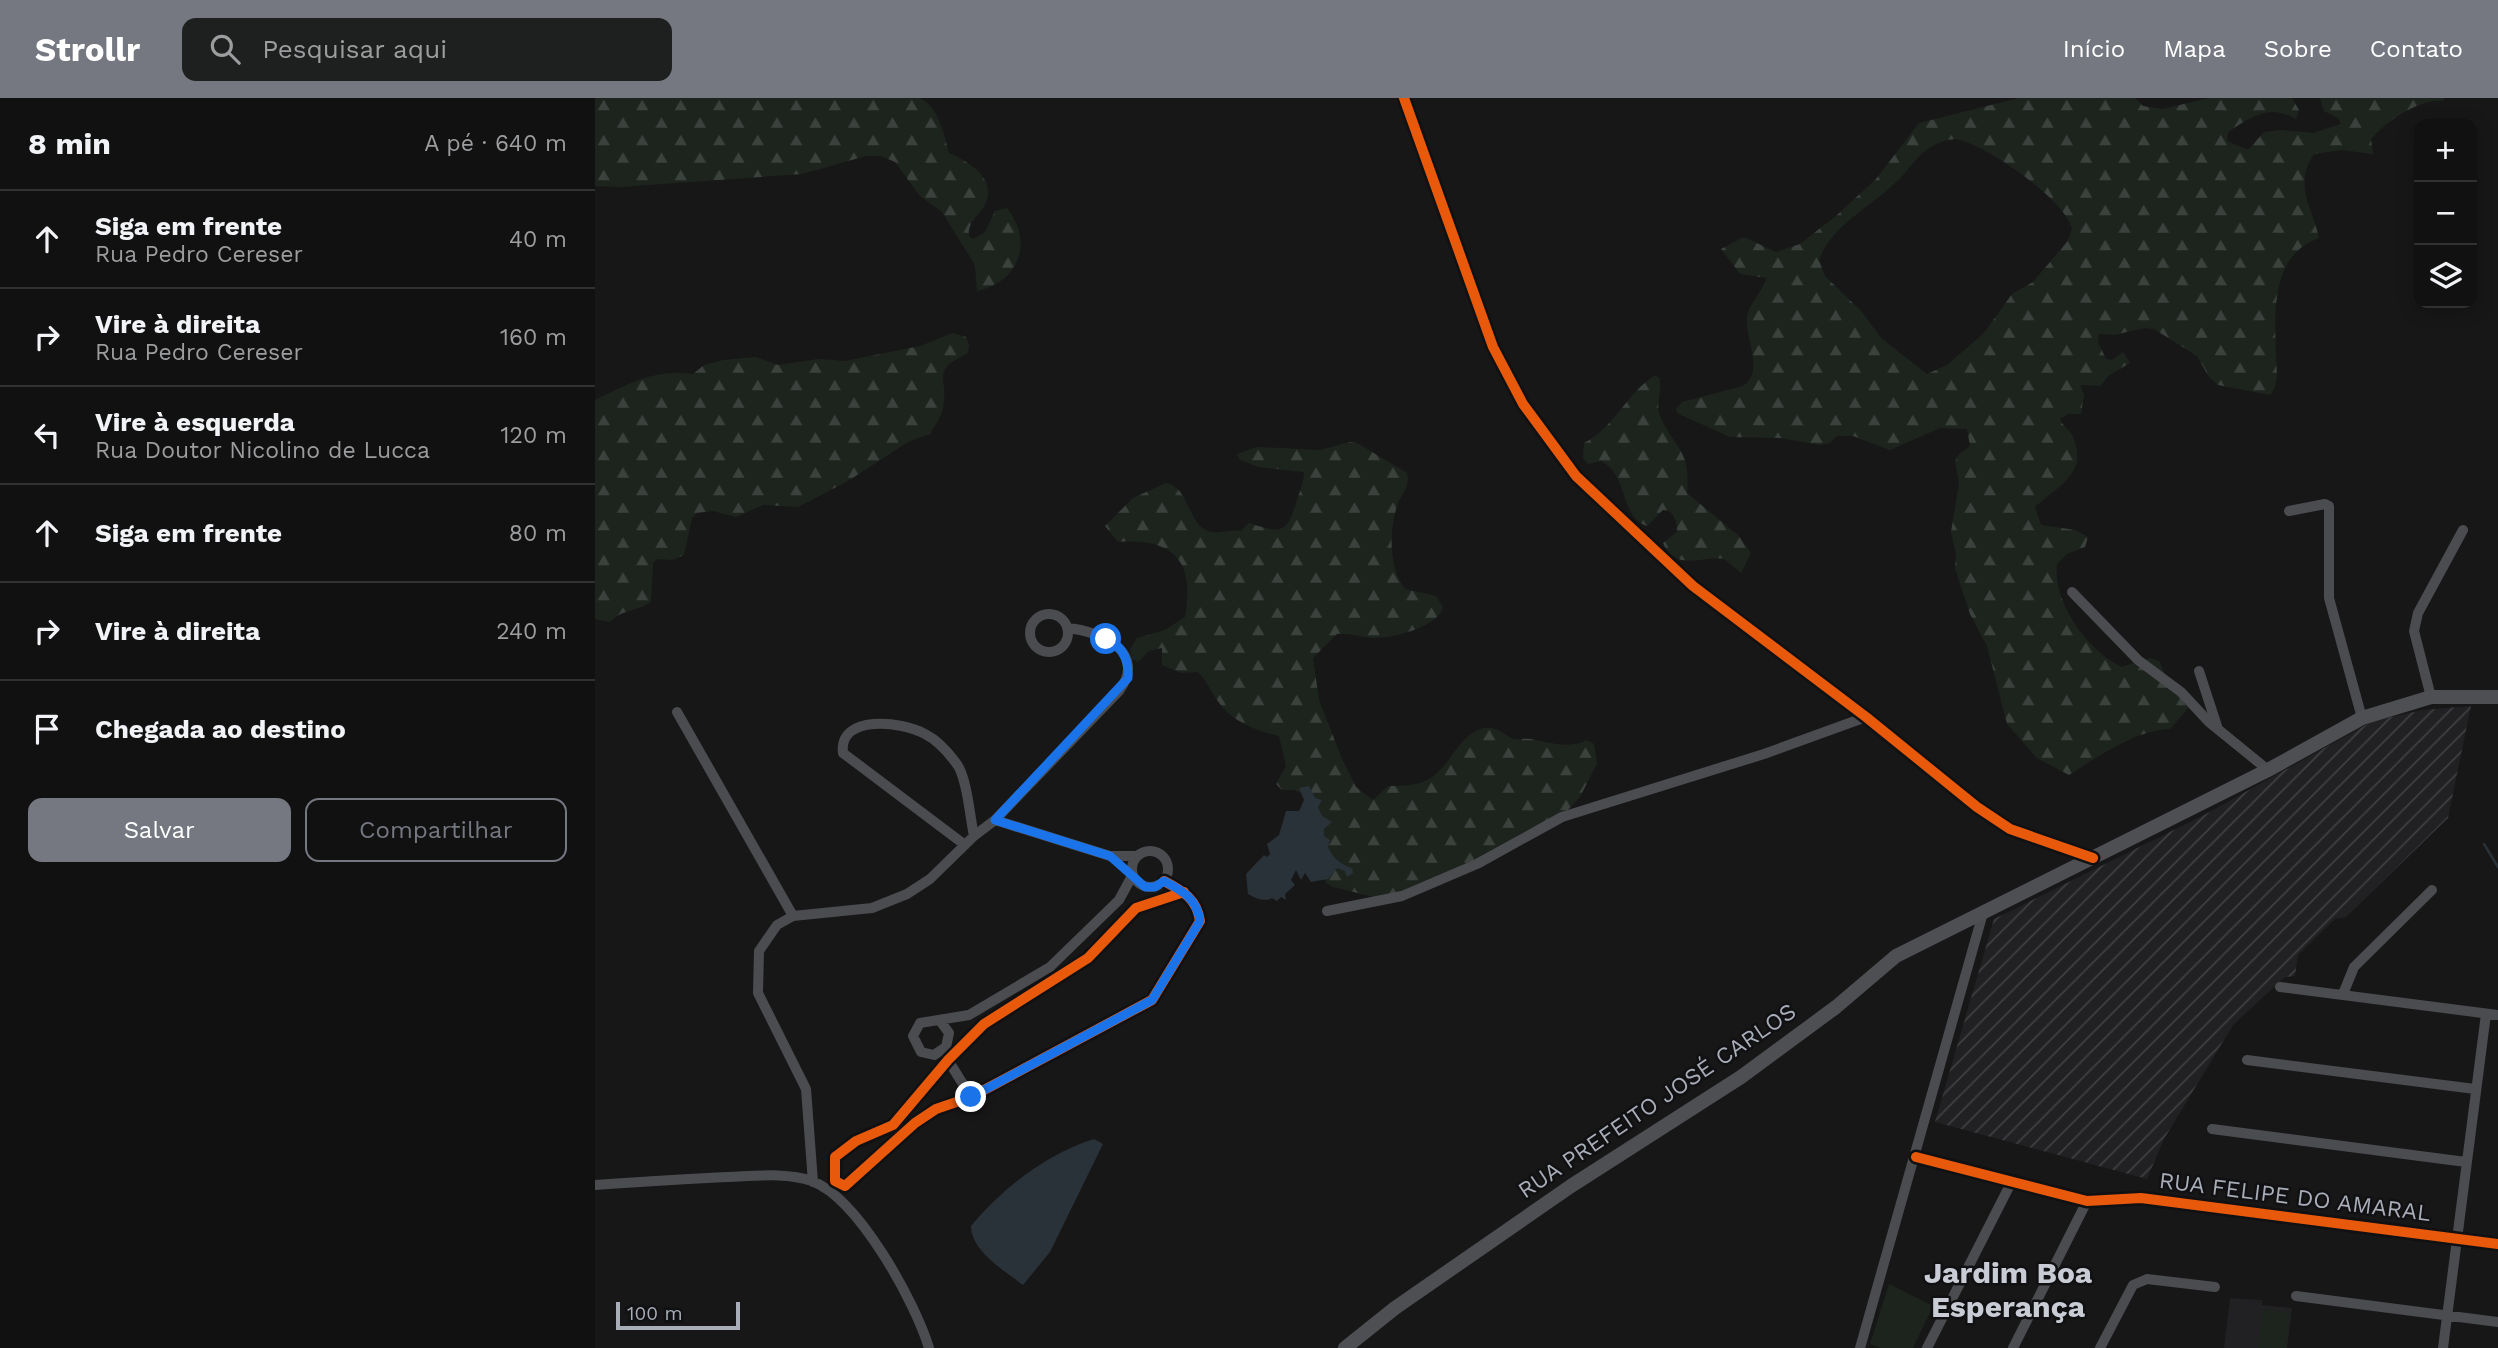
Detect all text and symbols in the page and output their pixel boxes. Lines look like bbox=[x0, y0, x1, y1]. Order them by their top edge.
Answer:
search box bbox=[182, 18, 672, 81]
text: Strollr bbox=[35, 30, 140, 69]
icon: search bbox=[206, 30, 244, 68]
text: Pesquisar aqui bbox=[262, 34, 447, 64]
text: Início bbox=[2063, 35, 2125, 63]
text: Mapa bbox=[2163, 35, 2226, 63]
text: Sobre bbox=[2264, 35, 2332, 63]
text: Contato bbox=[2370, 35, 2463, 63]
map controls bbox=[2414, 119, 2477, 308]
button: + bbox=[2414, 119, 2477, 182]
text: 8 min bbox=[28, 126, 111, 161]
text: A pé · 640 m bbox=[424, 130, 567, 157]
button: − bbox=[2414, 182, 2477, 245]
text: Siga em frente bbox=[95, 211, 282, 241]
icon: ahead bbox=[28, 220, 66, 258]
text: 40 m bbox=[509, 226, 567, 253]
text: Rua Pedro Cereser bbox=[95, 241, 303, 268]
button: layers bbox=[2414, 245, 2477, 308]
text: Vire à direita bbox=[95, 309, 260, 339]
icon: right bbox=[28, 318, 66, 356]
text: 160 m bbox=[500, 324, 567, 351]
text: Rua Pedro Cereser bbox=[95, 339, 303, 366]
text: Vire à esquerda bbox=[95, 407, 295, 437]
icon: left bbox=[28, 416, 66, 454]
text: 120 m bbox=[501, 422, 567, 449]
text: Rua Doutor Nicolino de Lucca bbox=[95, 437, 430, 464]
icon: ahead bbox=[28, 514, 66, 552]
text: Siga em frente bbox=[95, 518, 282, 548]
text: 80 m bbox=[509, 520, 567, 547]
icon: right bbox=[28, 612, 66, 650]
text: Vire à direita bbox=[95, 616, 260, 646]
text: 240 m bbox=[496, 618, 567, 645]
route start bbox=[1090, 623, 1121, 654]
icon: arrive bbox=[28, 710, 66, 748]
text: Chegada ao destino bbox=[95, 714, 346, 744]
button: Salvar bbox=[28, 798, 291, 862]
button: Compartilhar bbox=[305, 798, 567, 862]
street label: RUA PREFEITO JOSÉ CARLOS bbox=[1513, 998, 1801, 1204]
route end bbox=[955, 1081, 986, 1112]
street label: RUA FELIPE DO AMARAL bbox=[2157, 1167, 2433, 1227]
district label: Jardim Boa Esperança bbox=[1924, 1255, 2093, 1324]
scale bar bbox=[616, 1299, 740, 1331]
text: 100 m bbox=[627, 1302, 683, 1325]

